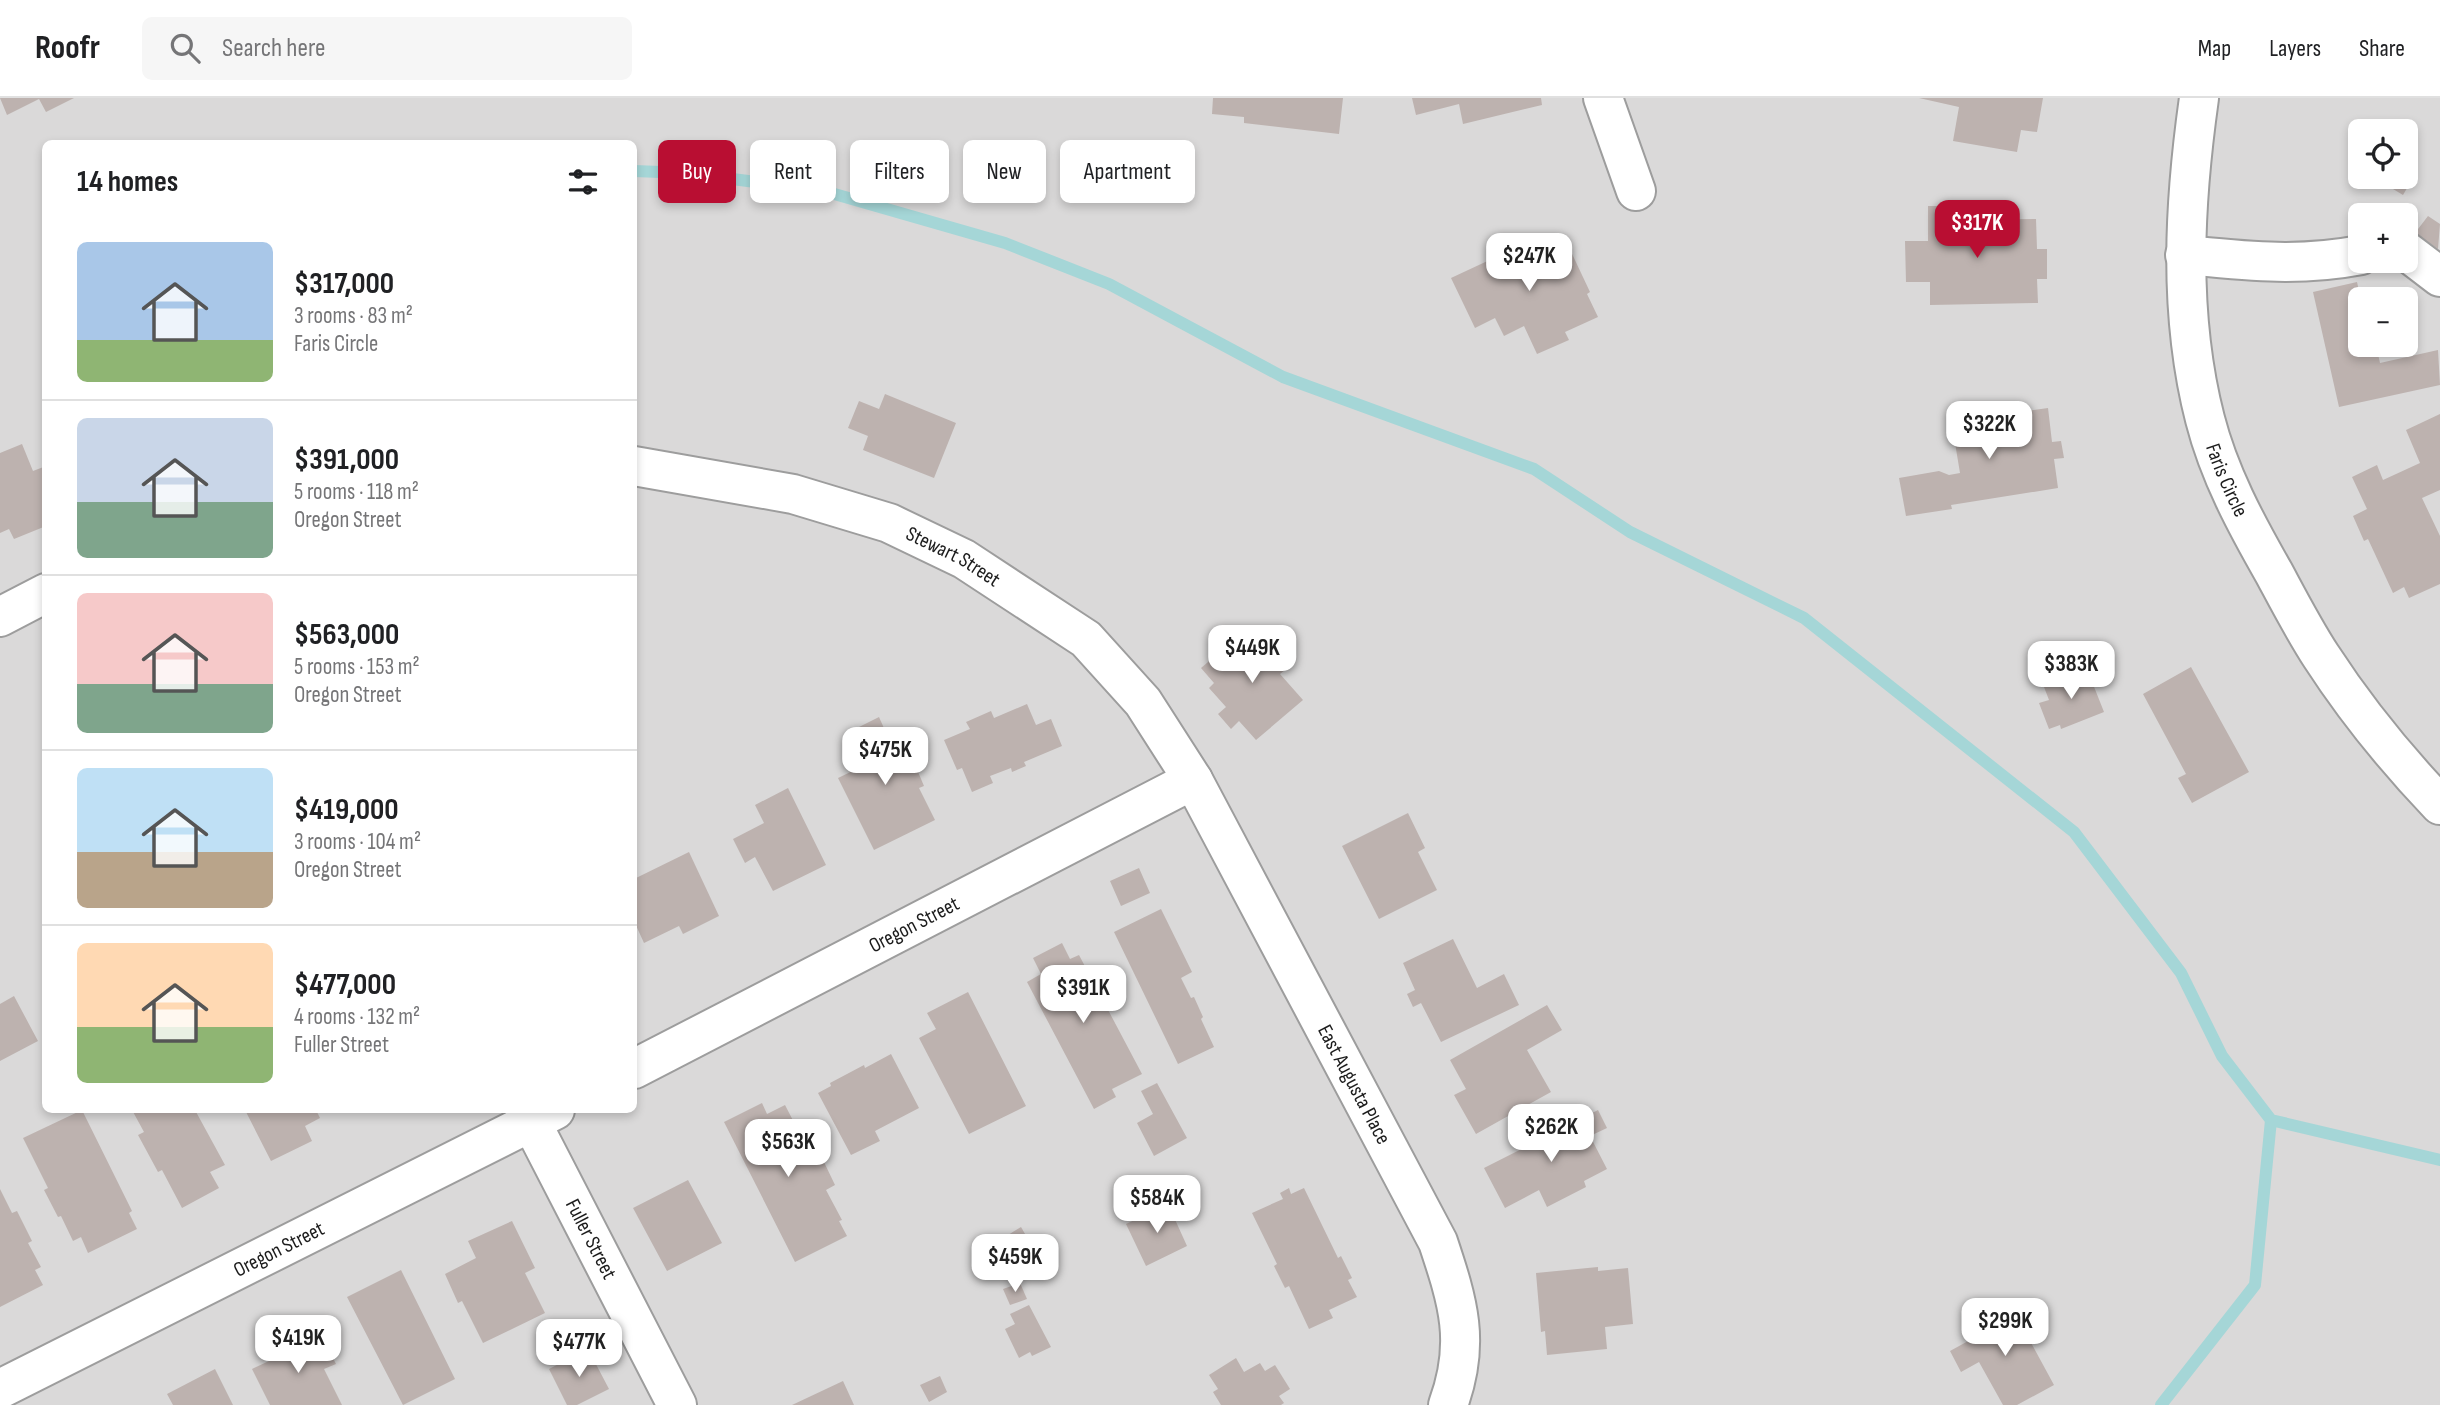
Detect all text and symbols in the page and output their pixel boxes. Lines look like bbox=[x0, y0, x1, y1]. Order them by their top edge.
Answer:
search box bbox=[142, 17, 632, 80]
text: Roofr bbox=[35, 28, 100, 68]
icon: search bbox=[166, 29, 204, 67]
text: Search here bbox=[222, 33, 325, 64]
text: Map bbox=[2198, 34, 2231, 63]
text: Layers bbox=[2269, 34, 2321, 63]
text: Share bbox=[2359, 34, 2405, 63]
map controls bbox=[2348, 119, 2418, 357]
button: locate bbox=[2348, 119, 2418, 189]
chip: Buy bbox=[658, 140, 736, 203]
chip: Rent bbox=[750, 140, 836, 203]
chip: Filters bbox=[850, 140, 949, 203]
chip: New bbox=[963, 140, 1046, 203]
chip: Apartment bbox=[1060, 140, 1195, 203]
icon: filters bbox=[564, 163, 602, 201]
text: 14 homes bbox=[77, 164, 178, 200]
pin: $317K bbox=[1928, 200, 2026, 260]
button: + bbox=[2348, 203, 2418, 273]
text: $317K bbox=[1951, 209, 2003, 237]
pin: $247K bbox=[1480, 234, 1578, 293]
text: $247K bbox=[1502, 242, 1556, 270]
text: $317,000 bbox=[294, 266, 394, 302]
icon: home bbox=[133, 270, 217, 354]
button: − bbox=[2348, 287, 2418, 357]
text: 3 rooms · 83 m² bbox=[294, 302, 413, 330]
text: Faris Circle bbox=[294, 330, 378, 358]
pin: $322K bbox=[1940, 402, 2038, 461]
text: $322K bbox=[1962, 410, 2016, 438]
street label: Faris Circle bbox=[2200, 440, 2253, 521]
text: $391,000 bbox=[294, 442, 399, 478]
icon: home bbox=[133, 446, 217, 530]
text: 5 rooms · 118 m² bbox=[294, 478, 419, 506]
text: Oregon Street bbox=[294, 506, 401, 534]
street label: Stewart Street bbox=[902, 521, 1005, 592]
text: $563,000 bbox=[294, 617, 399, 653]
icon: home bbox=[133, 621, 217, 705]
pin: $449K bbox=[1203, 626, 1301, 685]
text: $449K bbox=[1224, 634, 1280, 662]
pin: $383K bbox=[2022, 642, 2120, 701]
text: $383K bbox=[2044, 650, 2098, 678]
text: 5 rooms · 153 m² bbox=[294, 653, 420, 681]
text: Oregon Street bbox=[294, 681, 401, 709]
pin: $475K bbox=[836, 728, 934, 787]
text: $475K bbox=[858, 736, 912, 764]
text: $419,000 bbox=[294, 792, 398, 828]
icon: home bbox=[133, 796, 217, 880]
text: 3 rooms · 104 m² bbox=[294, 828, 421, 856]
text: Oregon Street bbox=[294, 856, 401, 884]
street label: Oregon Street bbox=[865, 891, 963, 958]
pin: $391K bbox=[1034, 965, 1132, 1025]
text: $477,000 bbox=[294, 967, 396, 1003]
icon: home bbox=[133, 971, 217, 1055]
text: $391K bbox=[1056, 974, 1110, 1002]
text: 4 rooms · 132 m² bbox=[294, 1003, 420, 1031]
street label: East Augusta Place bbox=[1312, 1021, 1396, 1149]
text: Fuller Street bbox=[294, 1031, 389, 1059]
pin: $262K bbox=[1502, 1104, 1600, 1164]
text: $262K bbox=[1524, 1113, 1578, 1141]
pin: $563K bbox=[739, 1119, 837, 1179]
text: $563K bbox=[761, 1128, 815, 1156]
pin: $584K bbox=[1108, 1176, 1206, 1235]
text: $584K bbox=[1129, 1184, 1185, 1212]
street label: Fuller Street bbox=[560, 1195, 622, 1283]
street label: Oregon Street bbox=[229, 1216, 328, 1283]
pin: $459K bbox=[966, 1234, 1064, 1294]
text: $459K bbox=[988, 1243, 1042, 1271]
pin: $299K bbox=[1956, 1298, 2054, 1358]
text: $299K bbox=[1978, 1307, 2032, 1335]
pin: $419K bbox=[249, 1316, 347, 1375]
pin: $477K bbox=[530, 1320, 628, 1379]
text: $419K bbox=[271, 1324, 325, 1352]
text: $477K bbox=[552, 1328, 606, 1356]

